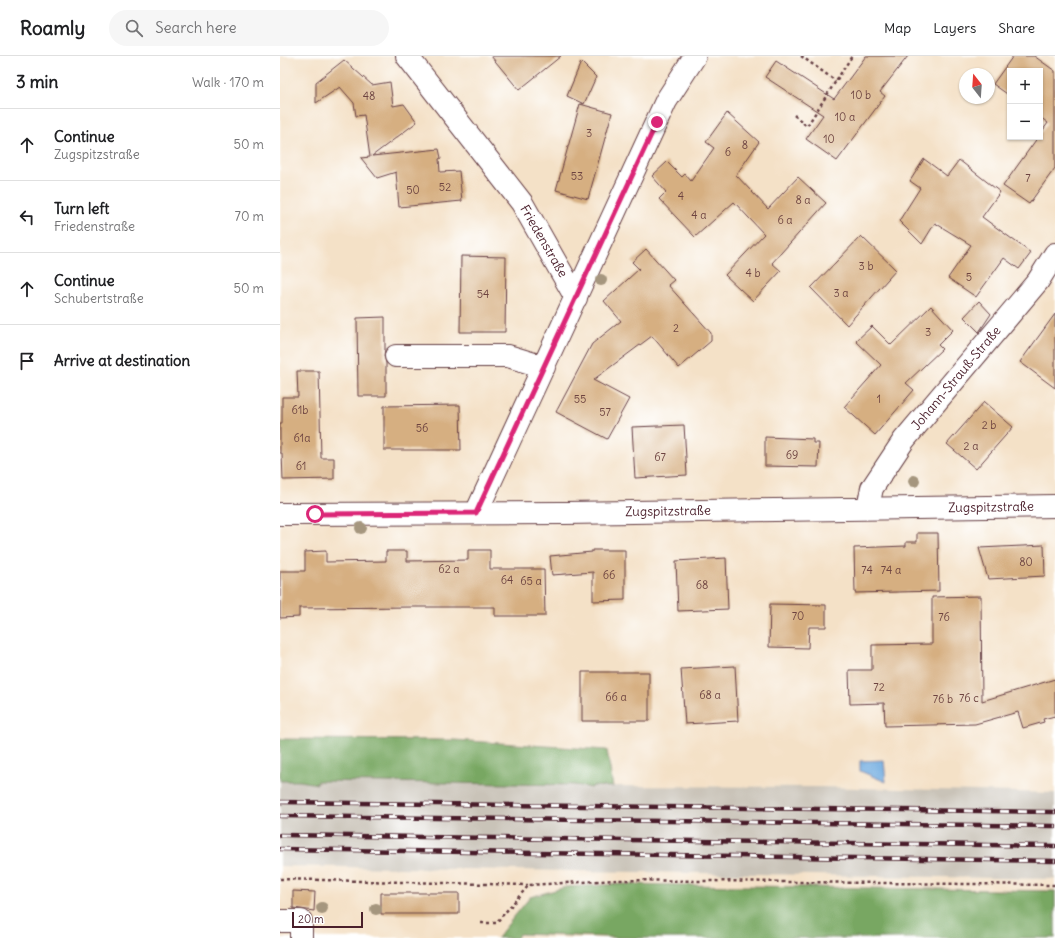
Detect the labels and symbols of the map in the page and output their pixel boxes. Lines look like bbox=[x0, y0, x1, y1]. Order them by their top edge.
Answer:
north arrow bbox=[959, 68, 995, 104]
house number: 10 b bbox=[851, 88, 871, 102]
house number: 48 bbox=[363, 89, 375, 103]
house number: 10 a bbox=[835, 110, 855, 124]
route end bbox=[648, 113, 666, 131]
house number: 3 bbox=[586, 126, 592, 140]
house number: 10 bbox=[823, 132, 835, 146]
house number: 8 bbox=[742, 138, 748, 152]
house number: 6 bbox=[725, 145, 731, 159]
house number: 53 bbox=[571, 169, 583, 183]
house number: 7 bbox=[1025, 171, 1031, 185]
house number: 52 bbox=[439, 180, 451, 194]
house number: 50 bbox=[406, 183, 420, 197]
house number: 4 bbox=[678, 189, 684, 203]
house number: 8 a bbox=[795, 193, 811, 207]
street label: Friedenstraße bbox=[516, 202, 572, 280]
house number: 4 a bbox=[691, 208, 707, 222]
house number: 6 a bbox=[777, 213, 793, 227]
house number: 3 b bbox=[859, 259, 873, 273]
house number: 4 b bbox=[745, 266, 761, 280]
house number: 5 bbox=[966, 270, 972, 284]
house number: 3 a bbox=[833, 286, 849, 300]
house number: 54 bbox=[477, 287, 489, 301]
house number: 2 bbox=[673, 321, 679, 335]
street label: Johann-Strauß-Straße bbox=[907, 322, 1005, 434]
house number: 3 bbox=[925, 325, 931, 339]
house number: 55 bbox=[574, 392, 586, 406]
house number: 1 bbox=[877, 392, 881, 406]
house number: 61b bbox=[292, 403, 308, 417]
house number: 57 bbox=[599, 405, 611, 419]
house number: 2 b bbox=[982, 418, 996, 432]
house number: 56 bbox=[416, 421, 428, 435]
house number: 61a bbox=[294, 431, 311, 445]
house number: 2 a bbox=[964, 439, 978, 453]
house number: 69 bbox=[786, 448, 798, 462]
house number: 67 bbox=[654, 450, 666, 464]
house number: 61 bbox=[296, 459, 306, 473]
street label: Zugspitzstraße bbox=[948, 498, 1034, 516]
street label: Zugspitzstraße bbox=[625, 502, 711, 520]
route start bbox=[306, 505, 324, 523]
house number: 80 bbox=[1019, 555, 1033, 569]
house number: 62 a bbox=[438, 562, 460, 576]
house number: 74 bbox=[861, 563, 873, 577]
house number: 74 a bbox=[881, 563, 901, 577]
house number: 66 bbox=[603, 568, 615, 582]
house number: 64 bbox=[501, 573, 513, 587]
house number: 65 a bbox=[520, 574, 542, 588]
house number: 68 bbox=[696, 578, 708, 592]
house number: 70 bbox=[792, 609, 804, 623]
house number: 76 bbox=[938, 610, 950, 624]
house number: 72 bbox=[873, 680, 885, 694]
house number: 68 a bbox=[699, 688, 721, 702]
house number: 66 a bbox=[605, 690, 627, 704]
house number: 76 c bbox=[959, 691, 979, 705]
house number: 76 b bbox=[933, 692, 953, 706]
scale bar bbox=[292, 910, 363, 929]

